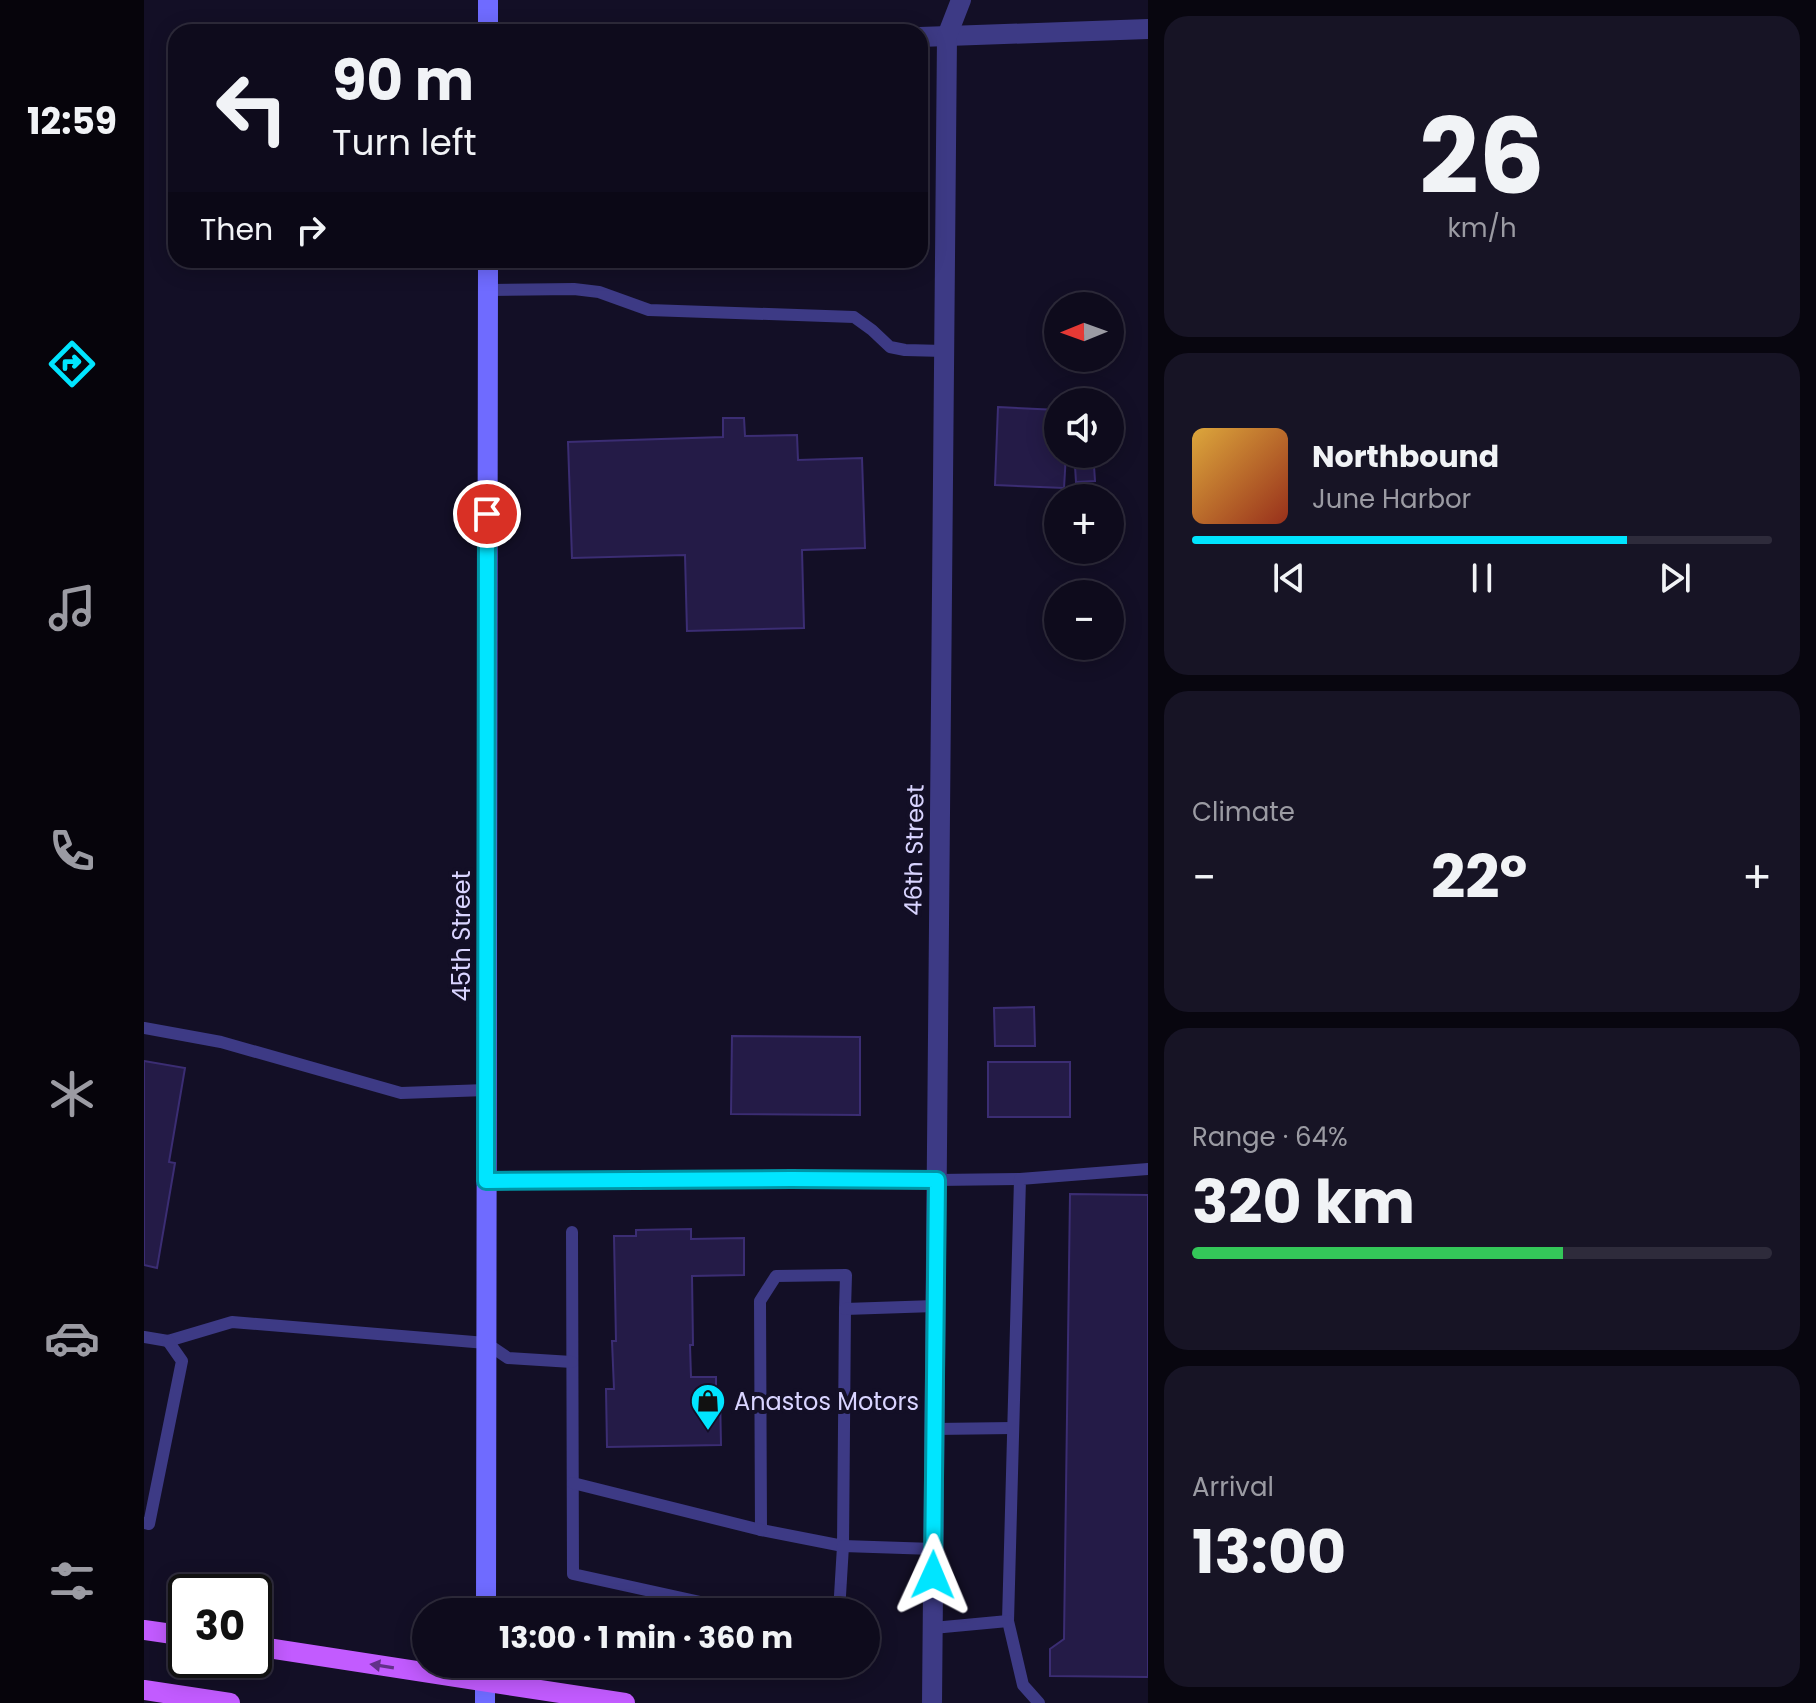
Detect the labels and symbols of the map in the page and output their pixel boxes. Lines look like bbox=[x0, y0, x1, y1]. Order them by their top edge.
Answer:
north arrow bbox=[1044, 292, 1124, 372]
pin bbox=[453, 480, 521, 548]
street label: 46th Street bbox=[896, 784, 932, 916]
street label: 45th Street bbox=[445, 871, 478, 1001]
shop icon: Anastos Motors bbox=[689, 1382, 727, 1432]
place label: Anastos Motors bbox=[734, 1385, 919, 1418]
position arrow bbox=[891, 1533, 975, 1617]
speed limit sign: 30 bbox=[168, 1574, 272, 1678]
one-way arrow bbox=[369, 1659, 394, 1671]

